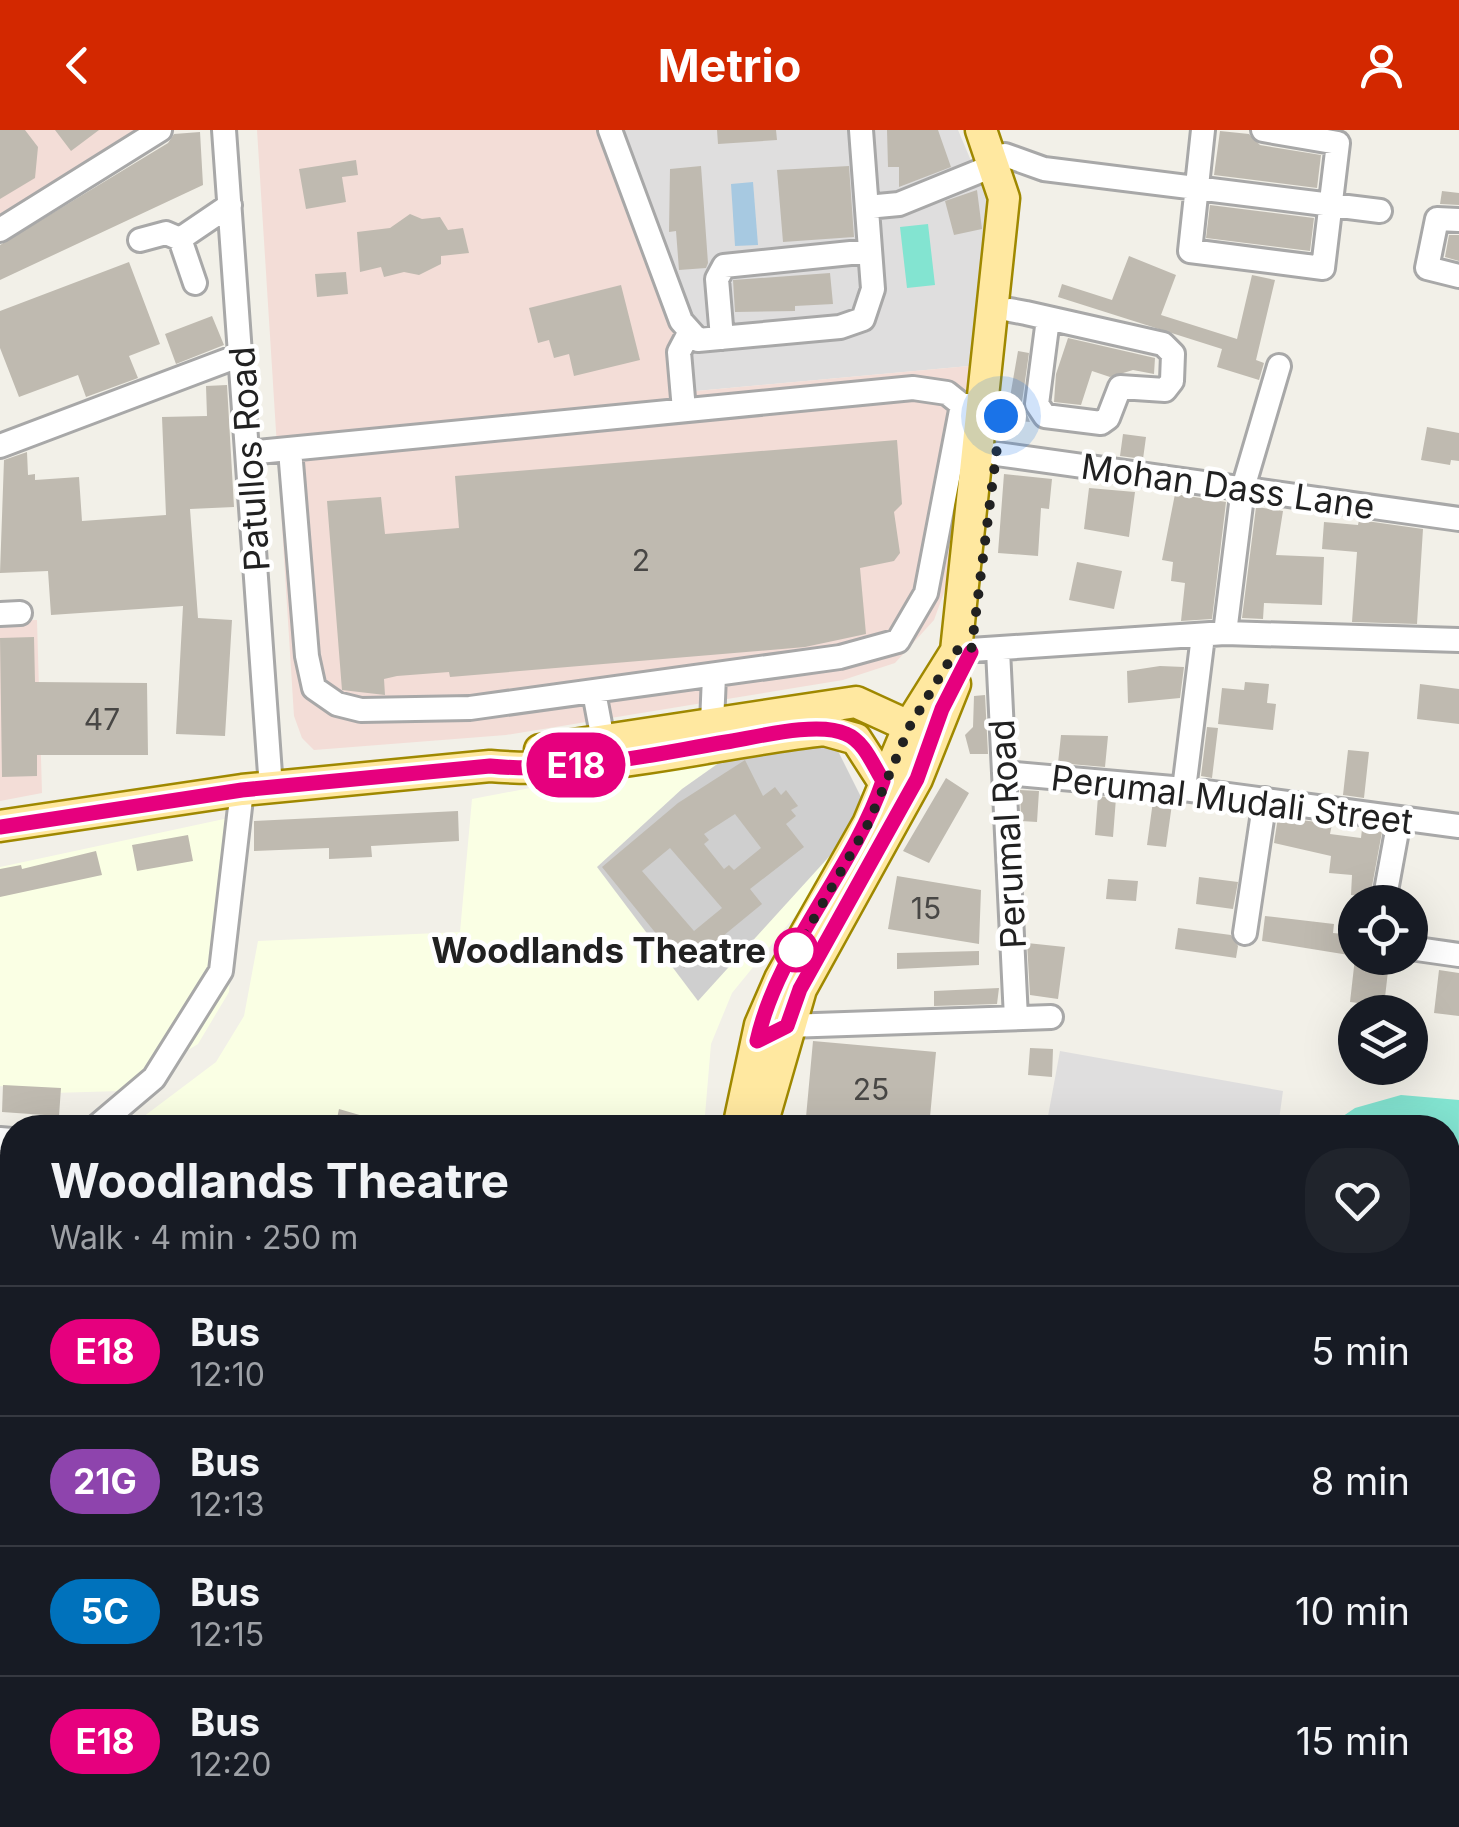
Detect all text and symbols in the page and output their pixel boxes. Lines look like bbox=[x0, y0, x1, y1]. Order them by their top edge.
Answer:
icon: back bbox=[50, 38, 105, 93]
text: Metrio bbox=[658, 38, 801, 93]
icon: person bbox=[1354, 38, 1409, 93]
street label: Patullos Road bbox=[220, 345, 278, 573]
your location bbox=[976, 391, 1026, 441]
street label: Mohan Dass Lane bbox=[1079, 445, 1377, 527]
house number: 2 bbox=[632, 542, 650, 578]
house number: 47 bbox=[84, 701, 120, 737]
street label: Perumal Road bbox=[980, 718, 1034, 950]
line badge: E18 bbox=[518, 732, 634, 798]
text: E18 bbox=[546, 744, 606, 786]
street label: Perumal Mudali Street bbox=[1049, 756, 1415, 842]
map controls bbox=[1338, 885, 1428, 1085]
button: locate bbox=[1338, 885, 1428, 975]
house number: 15 bbox=[911, 890, 941, 926]
place label: Woodlands Theatre bbox=[431, 929, 766, 971]
marker: Woodlands Theatre bbox=[775, 929, 817, 971]
button: layers bbox=[1338, 995, 1428, 1085]
house number: 25 bbox=[853, 1071, 889, 1107]
button: heart bbox=[1305, 1148, 1410, 1253]
text: Woodlands Theatre bbox=[50, 1151, 509, 1210]
text: Walk · 4 min · 250 m bbox=[50, 1218, 358, 1257]
text: Bus bbox=[190, 1309, 260, 1355]
text: 5 min bbox=[1311, 1328, 1410, 1374]
text: E18 bbox=[75, 1330, 135, 1372]
text: 12:10 bbox=[190, 1355, 265, 1394]
text: Bus bbox=[190, 1439, 260, 1485]
text: 8 min bbox=[1311, 1458, 1410, 1504]
text: 21G bbox=[73, 1460, 137, 1502]
text: 12:13 bbox=[190, 1485, 265, 1524]
text: Bus bbox=[190, 1569, 260, 1615]
text: 10 min bbox=[1295, 1588, 1410, 1634]
text: 5C bbox=[81, 1590, 129, 1632]
text: 12:15 bbox=[190, 1615, 264, 1654]
text: Bus bbox=[190, 1699, 260, 1745]
text: 15 min bbox=[1296, 1718, 1410, 1764]
text: E18 bbox=[75, 1720, 135, 1762]
text: 12:20 bbox=[190, 1745, 271, 1784]

